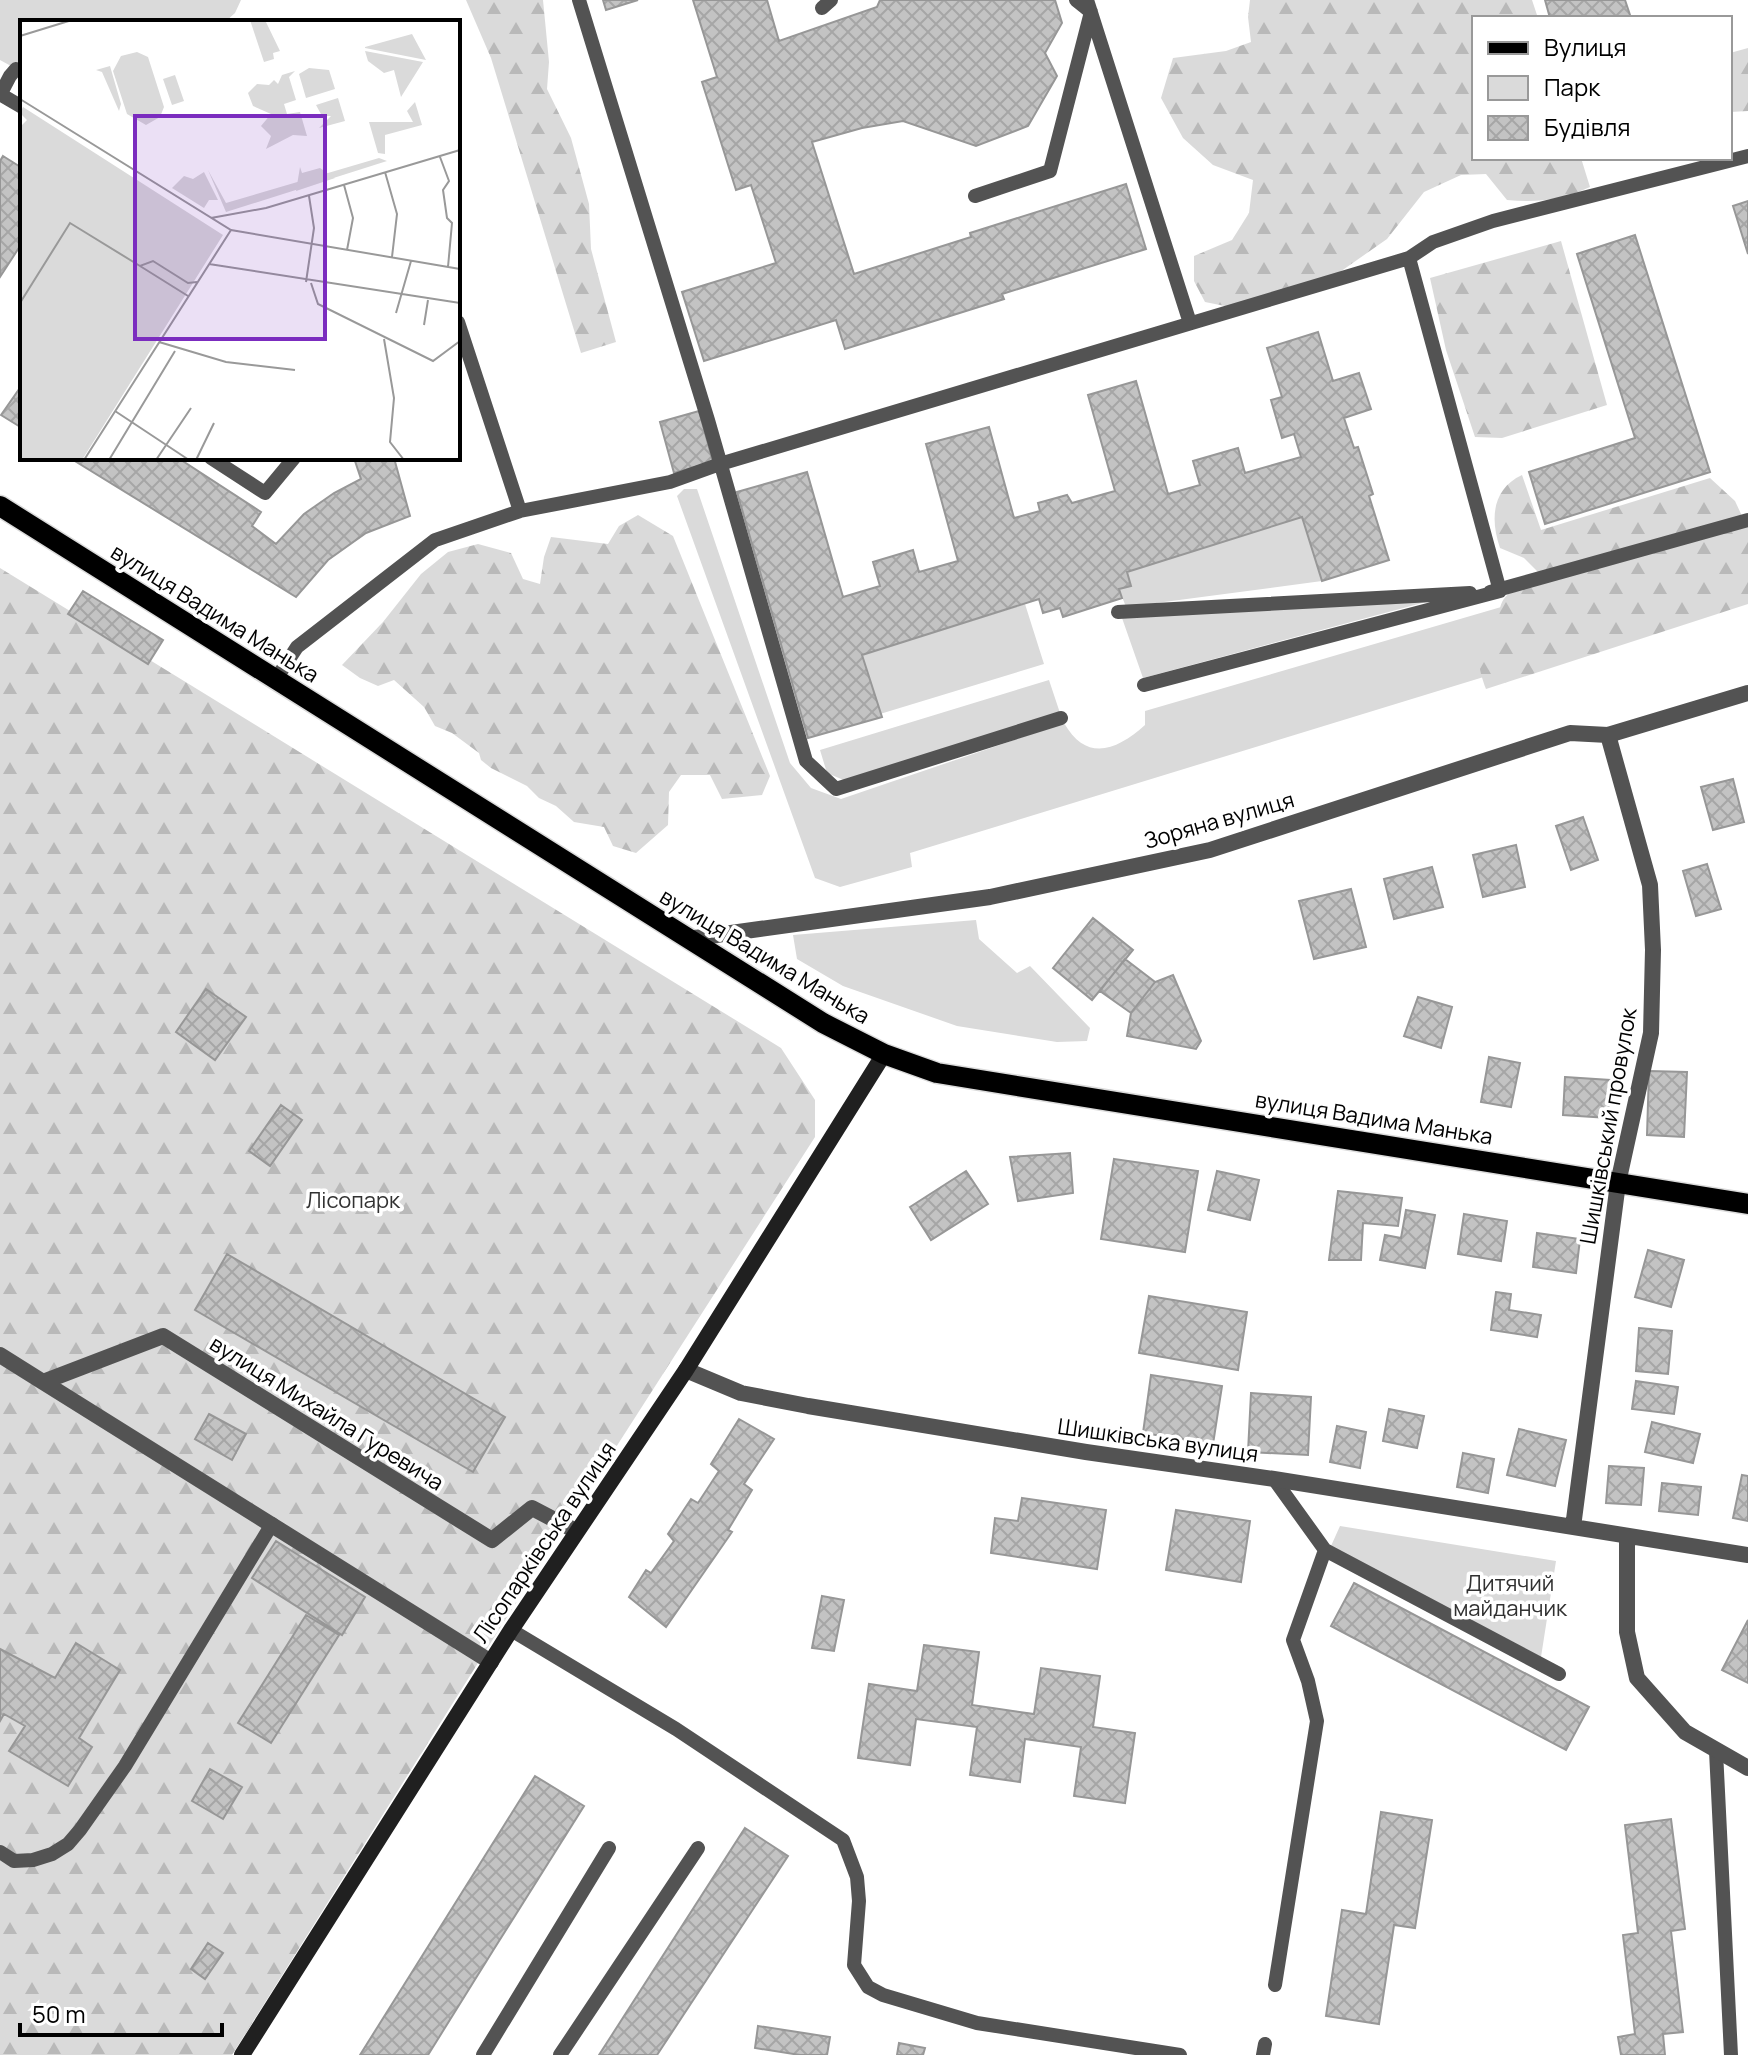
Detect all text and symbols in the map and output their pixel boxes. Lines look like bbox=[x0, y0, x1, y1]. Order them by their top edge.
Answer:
legend bbox=[1472, 16, 1732, 160]
inset map bbox=[20, 20, 460, 460]
text: Вулиця bbox=[1544, 30, 1626, 63]
text: Парк bbox=[1544, 70, 1601, 103]
text: Будівля bbox=[1544, 110, 1631, 143]
street label: вулиця Вадима Манька bbox=[105, 537, 325, 689]
street label: Зоряна вулиця bbox=[1140, 784, 1298, 856]
street label: вулиця Вадима Манька bbox=[654, 881, 876, 1031]
street label: Шишківський провулок bbox=[1572, 1004, 1644, 1246]
street label: вулиця Вадима Манька bbox=[1253, 1084, 1495, 1152]
park label: Лісопарк bbox=[306, 1185, 401, 1215]
street label: вулиця Михайла Гуревича bbox=[204, 1329, 450, 1497]
street label: Шишківська вулиця bbox=[1056, 1411, 1260, 1469]
street label: Лісопарківська вулиця bbox=[465, 1436, 623, 1648]
park label: Дитячий майданчик bbox=[1453, 1568, 1568, 1623]
scale bar bbox=[20, 1987, 222, 2037]
text: 50 m bbox=[32, 1997, 86, 2030]

